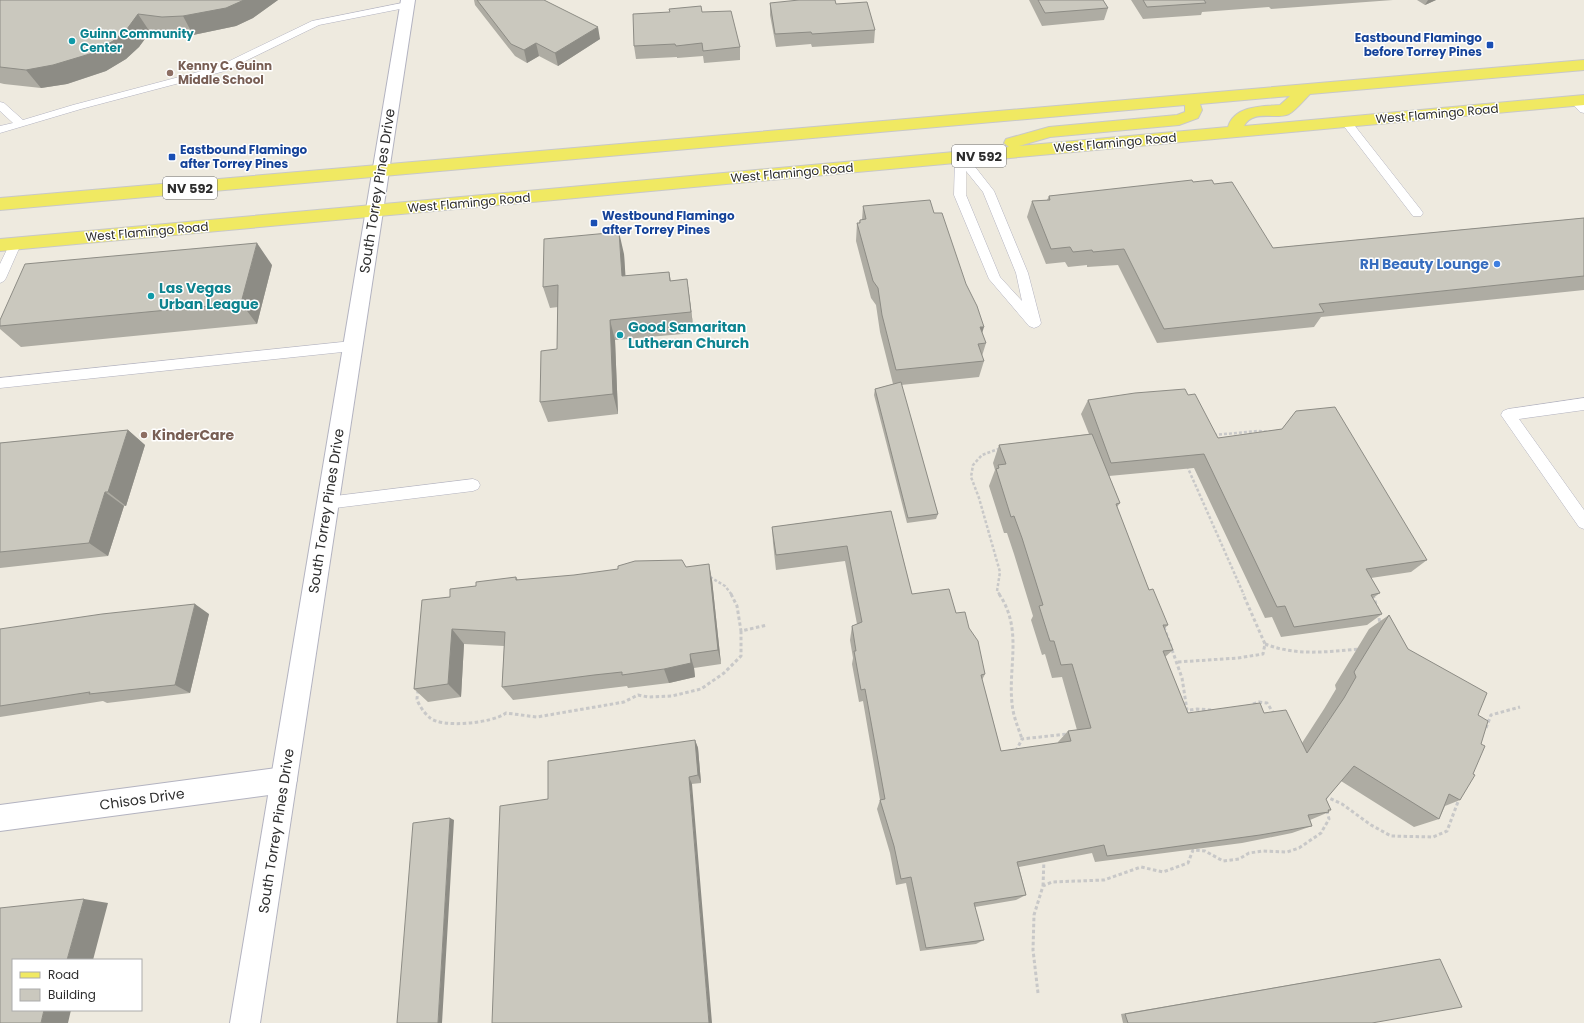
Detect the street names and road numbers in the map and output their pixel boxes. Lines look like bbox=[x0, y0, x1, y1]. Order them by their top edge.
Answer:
street label: West Flamingo Road bbox=[1375, 100, 1499, 127]
street label: South Torrey Pines Drive bbox=[354, 107, 400, 275]
street label: West Flamingo Road bbox=[1053, 129, 1177, 156]
road number: NV 592 bbox=[952, 145, 1006, 167]
street label: West Flamingo Road bbox=[730, 159, 854, 186]
road number: NV 592 bbox=[163, 177, 217, 199]
street label: West Flamingo Road bbox=[407, 189, 531, 216]
street label: West Flamingo Road bbox=[85, 218, 209, 245]
street label: South Torrey Pines Drive bbox=[303, 427, 349, 595]
street label: South Torrey Pines Drive bbox=[253, 747, 299, 915]
street label: Chisos Drive bbox=[98, 783, 186, 815]

